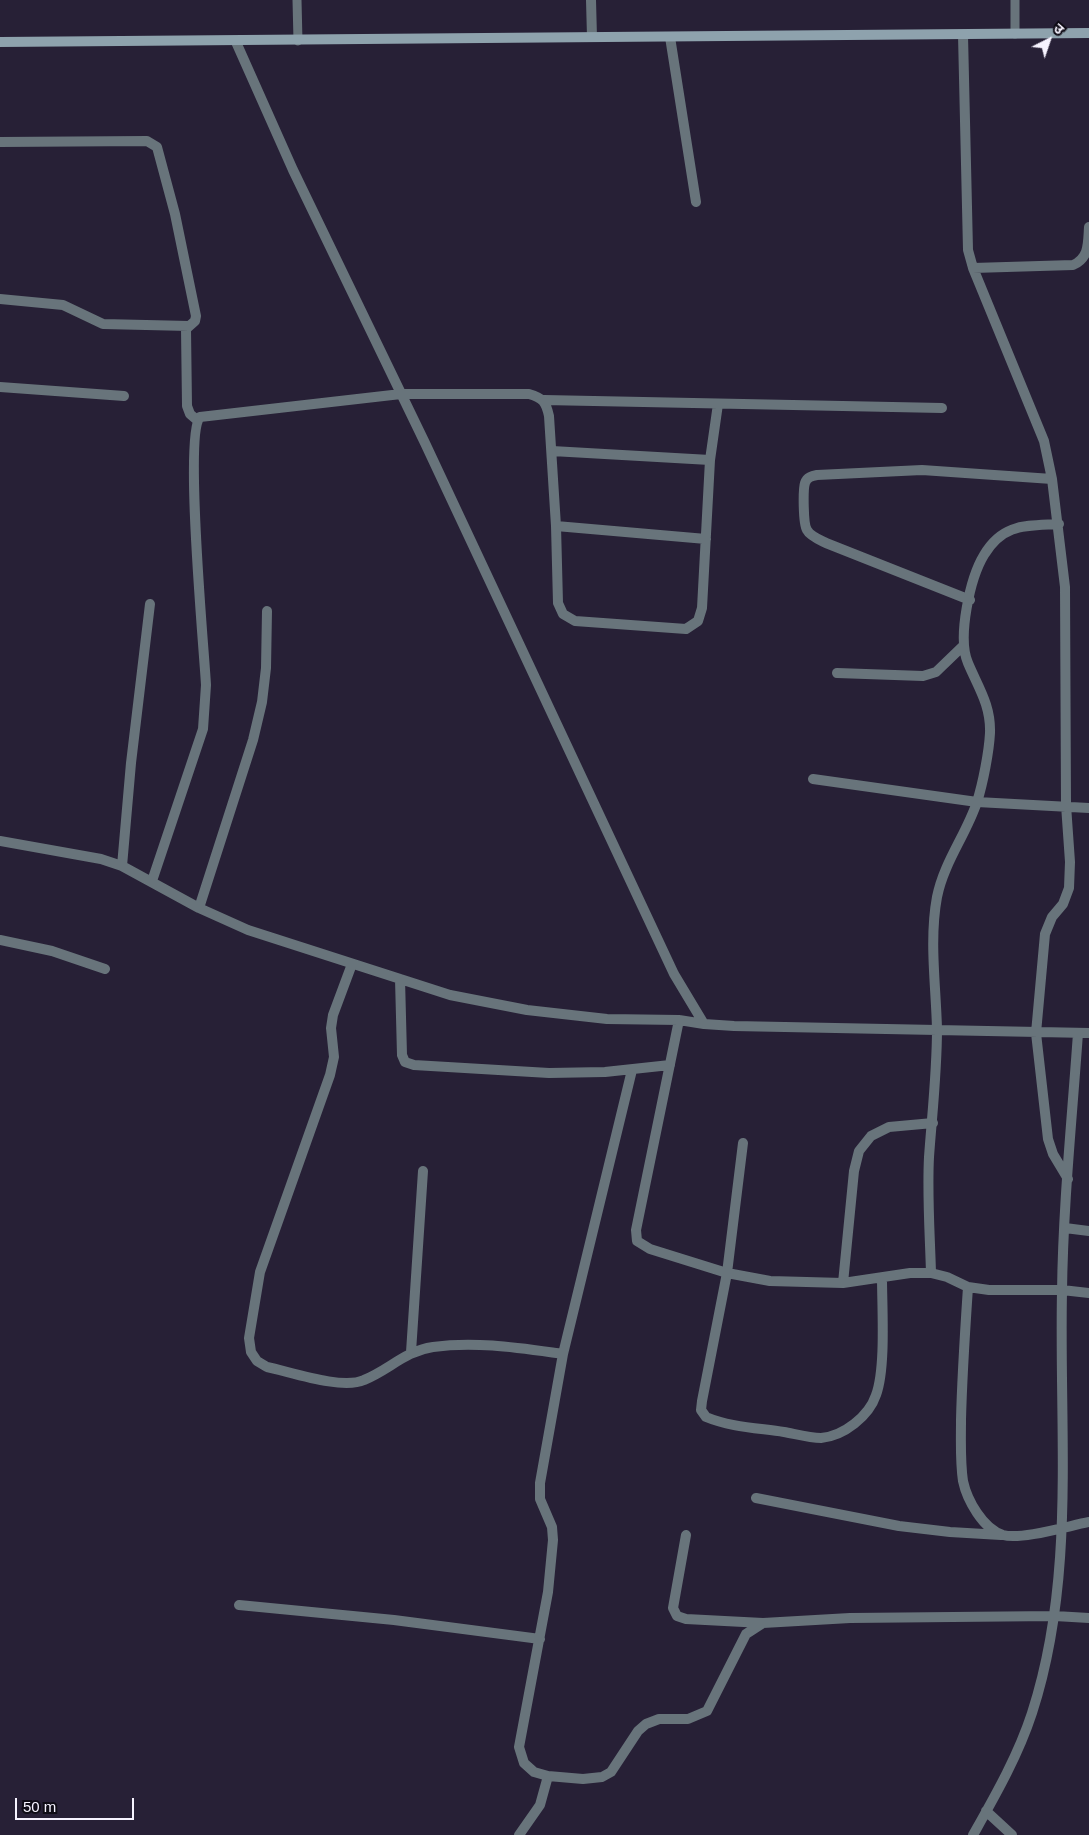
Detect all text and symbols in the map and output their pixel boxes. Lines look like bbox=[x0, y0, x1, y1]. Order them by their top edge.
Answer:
north arrow bbox=[1024, 15, 1074, 65]
text: उ bbox=[1050, 20, 1067, 37]
scale bar bbox=[18, 1788, 136, 1820]
text: 50 m bbox=[23, 1798, 56, 1815]

